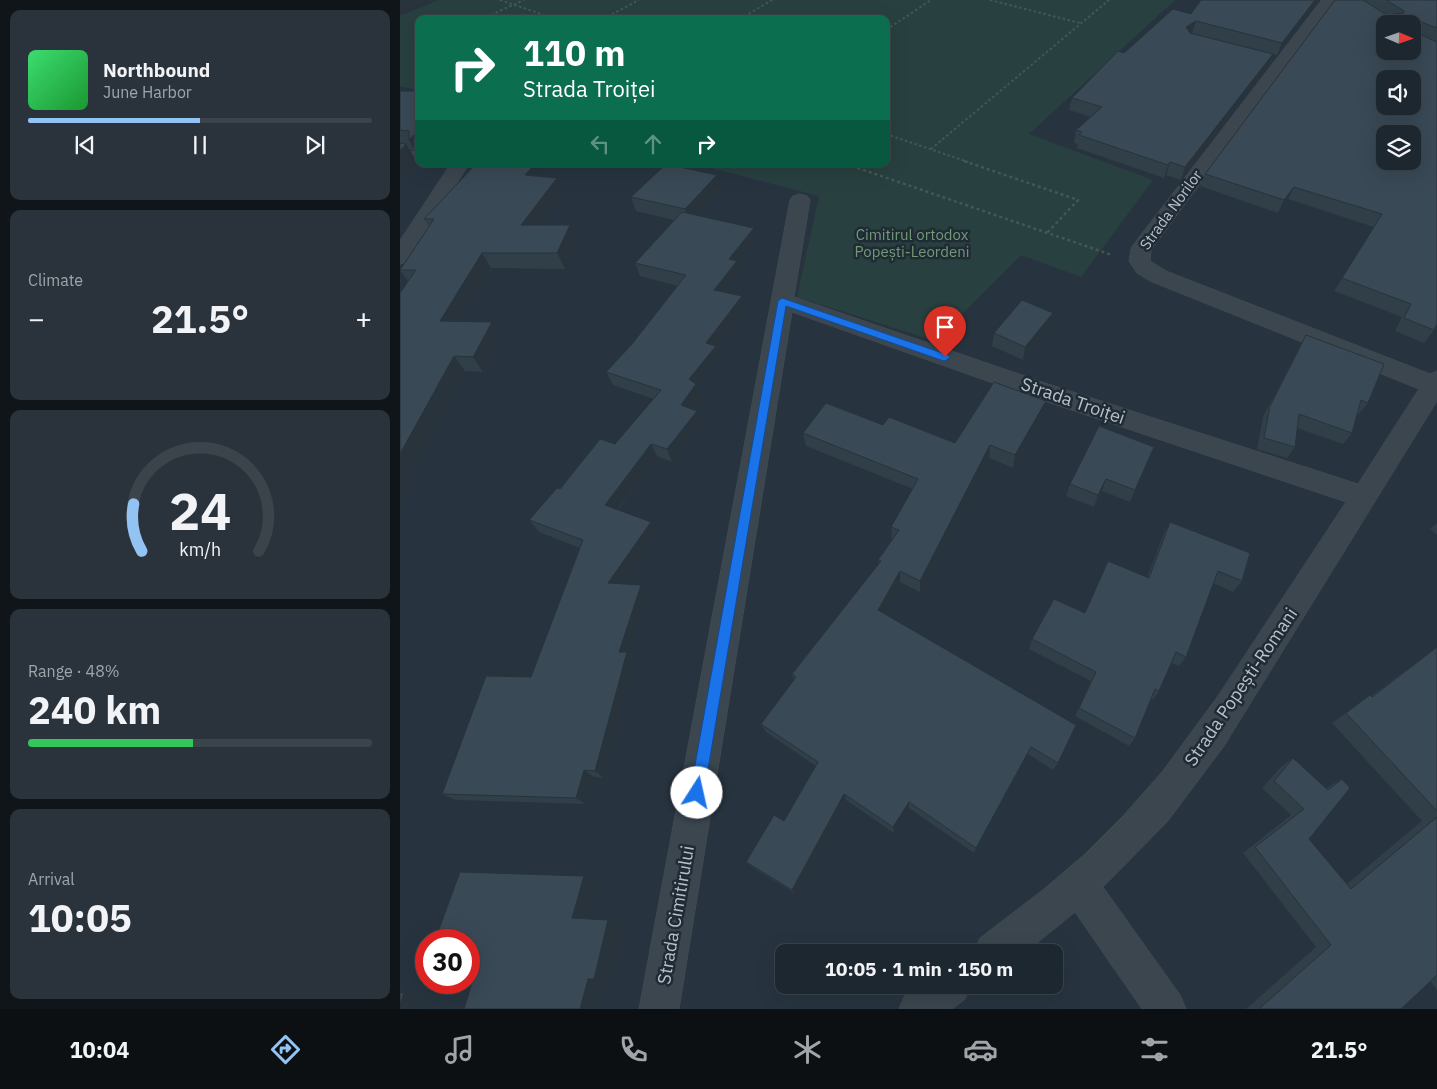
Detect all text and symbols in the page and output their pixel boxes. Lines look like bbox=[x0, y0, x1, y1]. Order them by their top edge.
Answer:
north arrow bbox=[1376, 15, 1421, 60]
map controls bbox=[1376, 15, 1421, 170]
text: 110 m bbox=[523, 30, 626, 76]
icon: right bbox=[440, 35, 505, 100]
text: Northbound bbox=[103, 58, 210, 82]
button: sound bbox=[1376, 70, 1421, 115]
text: Strada Troiței bbox=[523, 74, 656, 103]
text: June Harbor bbox=[103, 82, 192, 102]
button: layers bbox=[1376, 125, 1421, 170]
icon: left bbox=[586, 130, 614, 158]
icon: ahead bbox=[639, 130, 667, 158]
icon: right bbox=[692, 130, 720, 158]
icon: previous bbox=[71, 131, 99, 159]
icon: pause bbox=[186, 131, 214, 159]
icon: next bbox=[301, 131, 329, 159]
street label: Strada Norilor bbox=[1135, 166, 1206, 253]
park label: Cimitirul ortodox Popești-Leordeni bbox=[855, 225, 969, 261]
text: Climate bbox=[28, 270, 83, 290]
text: 21.5° bbox=[151, 294, 249, 343]
text: − bbox=[28, 300, 45, 337]
text: + bbox=[355, 300, 372, 337]
pin bbox=[924, 306, 966, 357]
icon: arrive bbox=[931, 313, 959, 341]
street label: Strada Troiței bbox=[1018, 372, 1128, 429]
text: 24 bbox=[169, 477, 231, 544]
text: km/h bbox=[179, 538, 221, 561]
street label: Strada Popești-Romani bbox=[1179, 603, 1302, 770]
text: Range · 48% bbox=[28, 661, 120, 681]
text: 240 km bbox=[28, 685, 161, 734]
position arrow bbox=[670, 766, 722, 818]
street label: Strada Cimitirului bbox=[652, 844, 699, 986]
text: Arrival bbox=[28, 869, 75, 889]
text: 10:05 bbox=[28, 893, 132, 942]
speed limit sign: 30 bbox=[415, 929, 480, 994]
text: 10:05 · 1 min · 150 m bbox=[825, 957, 1013, 981]
icon: directions bbox=[268, 1032, 303, 1067]
icon: music bbox=[442, 1032, 477, 1067]
icon: phone bbox=[616, 1032, 651, 1067]
icon: climate bbox=[790, 1032, 825, 1067]
icon: car bbox=[963, 1032, 998, 1067]
icon: filters bbox=[1137, 1032, 1172, 1067]
text: 10:04 bbox=[69, 1035, 129, 1064]
text: 21.5° bbox=[1311, 1035, 1368, 1064]

